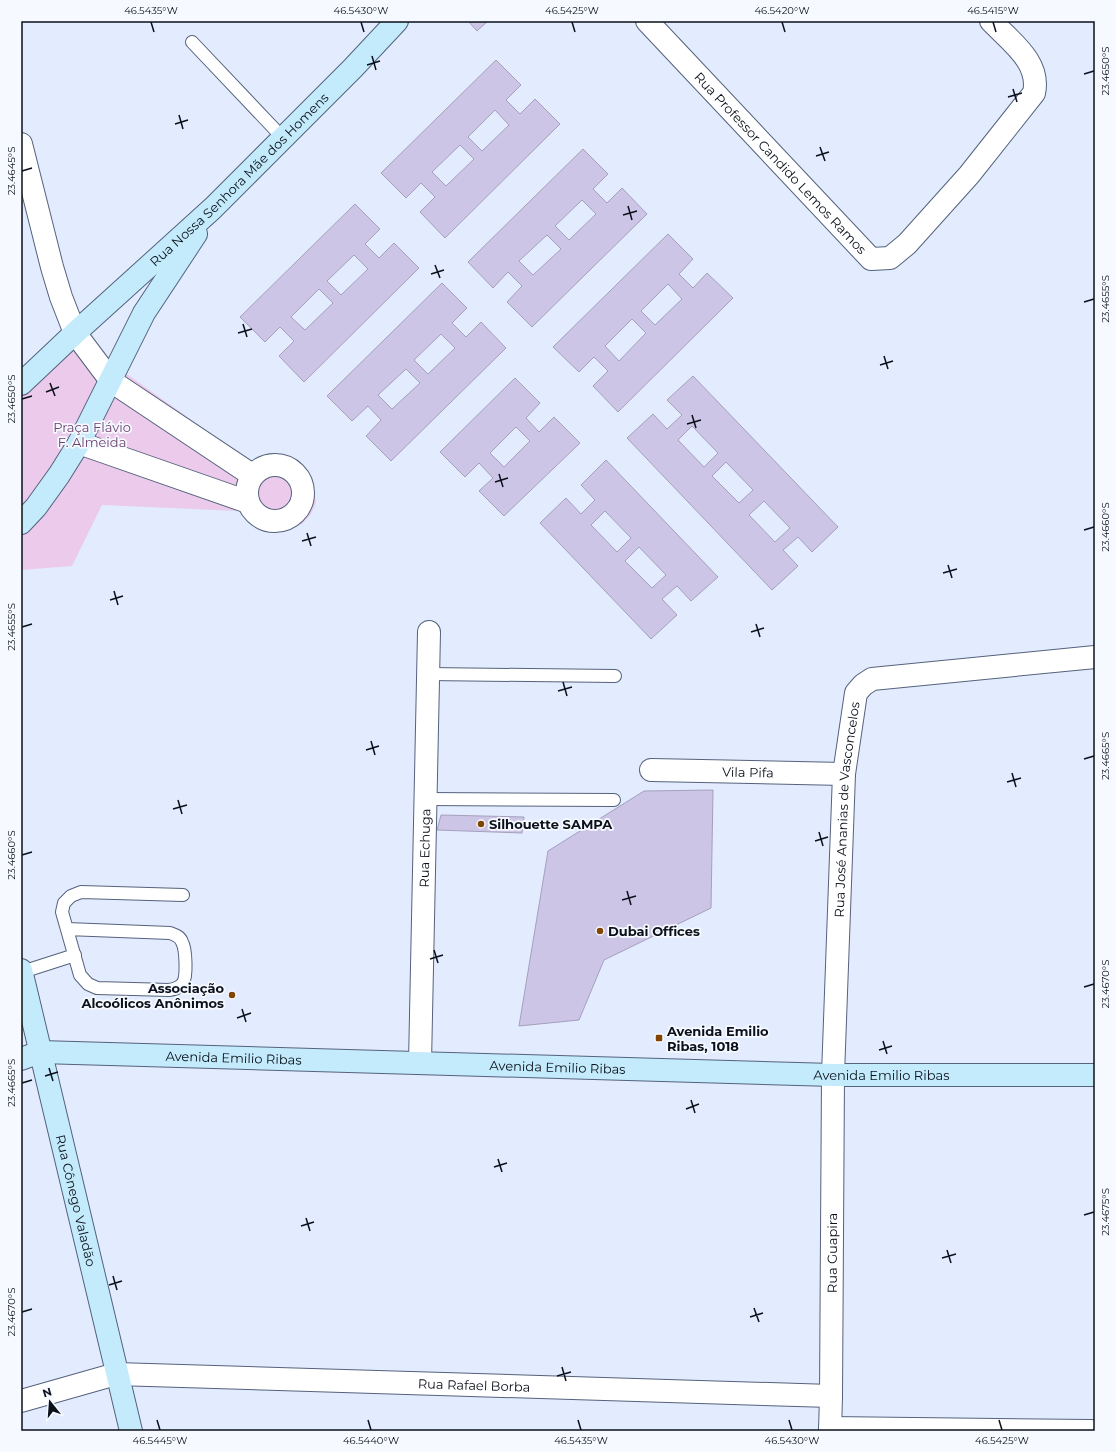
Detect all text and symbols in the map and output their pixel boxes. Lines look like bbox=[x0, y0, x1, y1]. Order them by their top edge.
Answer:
text: 46.5435°W bbox=[124, 4, 178, 17]
text: 46.5430°W bbox=[334, 4, 388, 17]
text: 46.5425°W bbox=[545, 4, 599, 17]
text: 46.5420°W bbox=[754, 4, 810, 17]
text: 46.5415°W bbox=[967, 4, 1019, 17]
text: 23.4650°S bbox=[1099, 47, 1112, 95]
street label: Rua Professor Candido Lemos Ramos bbox=[691, 69, 870, 257]
street label: Rua Nossa Senhora Mãe dos Homens bbox=[146, 89, 332, 270]
text: 23.4645°S bbox=[5, 147, 18, 195]
text: 23.4655°S bbox=[1099, 275, 1112, 323]
text: 23.4650°S bbox=[5, 375, 18, 423]
park label: Praça Flávio F. Almeida bbox=[53, 419, 131, 450]
text: 23.4660°S bbox=[1099, 502, 1112, 552]
text: 23.4655°S bbox=[5, 603, 18, 651]
street label: Rua José Ananias de Vasconcelos bbox=[831, 700, 863, 918]
text: 23.4665°S bbox=[1099, 732, 1112, 780]
street label: Vila Pifa bbox=[722, 763, 774, 781]
street label: Rua Echuga bbox=[416, 808, 433, 888]
place label: Silhouette SAMPA bbox=[489, 816, 613, 832]
marker: Silhouette SAMPA bbox=[476, 819, 486, 829]
text: 23.4660°S bbox=[5, 830, 18, 880]
place label: Dubai Offices bbox=[608, 923, 700, 939]
marker: Dubai Offices bbox=[595, 926, 605, 936]
text: 23.4670°S bbox=[1099, 960, 1112, 1008]
place label: Associação Alcoólicos Anônimos bbox=[80, 980, 224, 1011]
marker: Associação Alcoólicos Anônimos bbox=[227, 990, 237, 1000]
place label: Avenida Emilio Ribas, 1018 bbox=[666, 1023, 769, 1054]
marker: Avenida Emilio Ribas, 1018 bbox=[654, 1033, 664, 1043]
street label: Avenida Emilio Ribas bbox=[165, 1048, 302, 1068]
street label: Avenida Emilio Ribas bbox=[489, 1057, 626, 1077]
text: 23.4665°S bbox=[5, 1059, 18, 1107]
street label: Avenida Emilio Ribas bbox=[813, 1066, 950, 1083]
street label: Rua Cônego Valadão bbox=[53, 1133, 99, 1268]
text: 23.4675°S bbox=[1099, 1188, 1112, 1236]
street label: Rua Guapira bbox=[824, 1213, 840, 1293]
text: 23.4670°S bbox=[5, 1288, 18, 1336]
street label: Rua Rafael Borba bbox=[418, 1375, 531, 1395]
north arrow bbox=[30, 1382, 70, 1422]
text: N bbox=[41, 1384, 53, 1400]
text: 46.5445°W bbox=[133, 1434, 187, 1447]
text: 46.5440°W bbox=[343, 1434, 399, 1447]
text: 46.5435°W bbox=[554, 1434, 608, 1447]
text: 46.5430°W bbox=[765, 1434, 819, 1447]
text: 46.5425°W bbox=[975, 1434, 1029, 1447]

